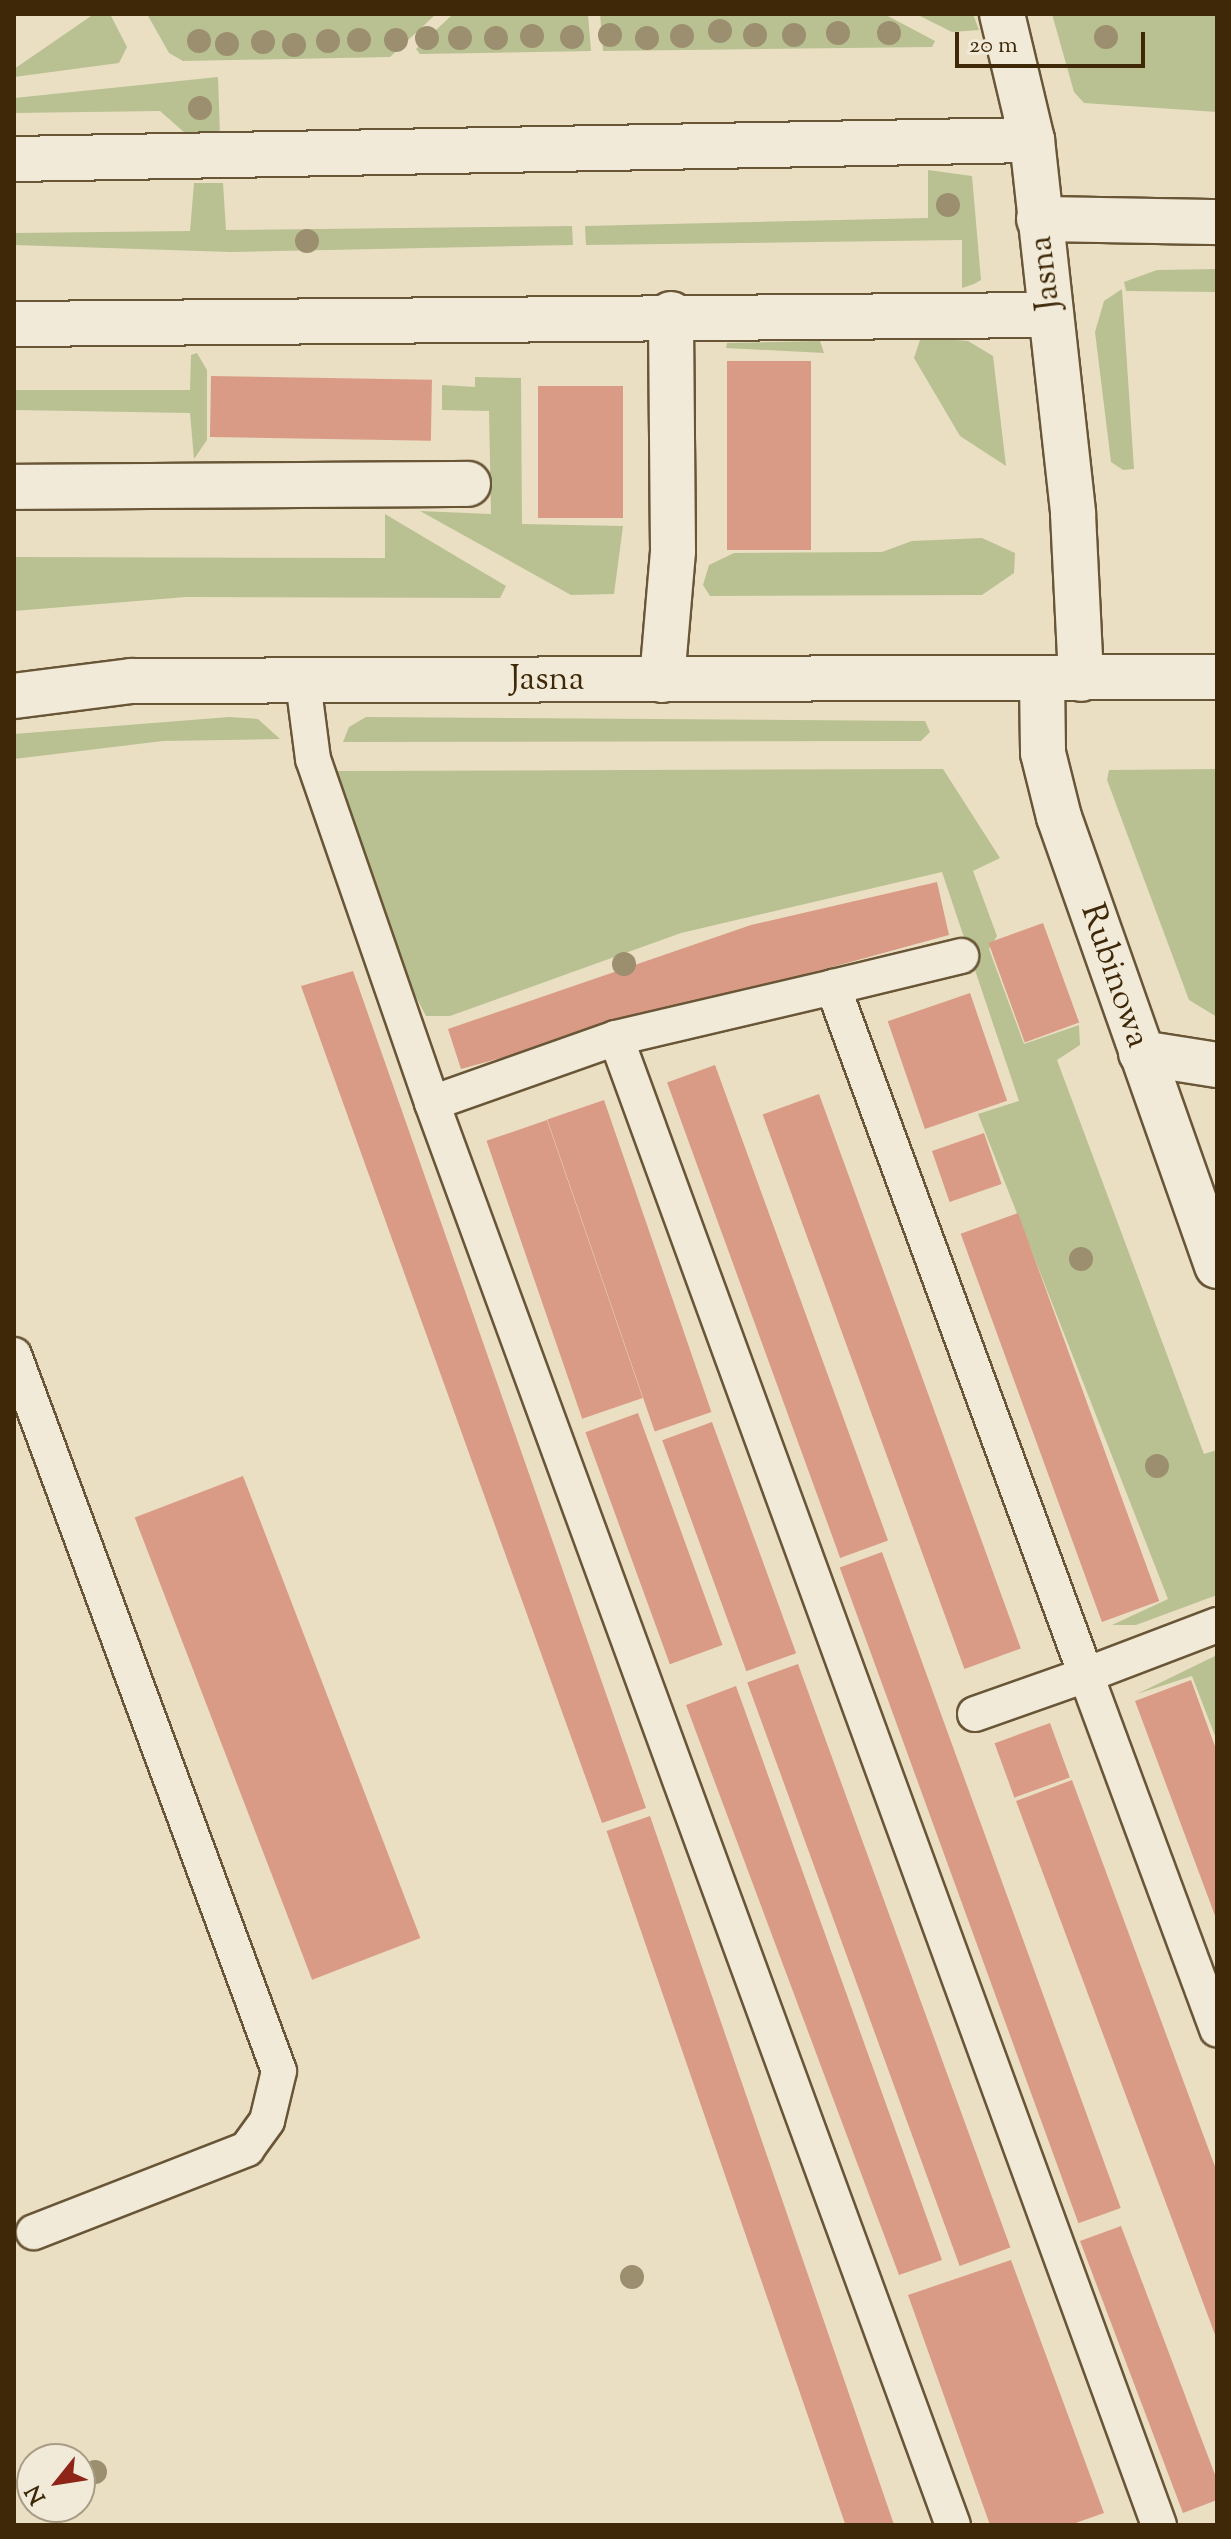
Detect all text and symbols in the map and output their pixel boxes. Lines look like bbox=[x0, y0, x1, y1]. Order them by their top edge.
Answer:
scale bar bbox=[959, 16, 1149, 66]
text: 20 m bbox=[969, 29, 1018, 63]
street label: Jasna bbox=[1021, 233, 1071, 313]
street label: Jasna bbox=[510, 661, 584, 701]
street label: Rubinowa bbox=[1070, 899, 1158, 1053]
north arrow bbox=[16, 2443, 96, 2523]
text: N bbox=[19, 2478, 55, 2510]

